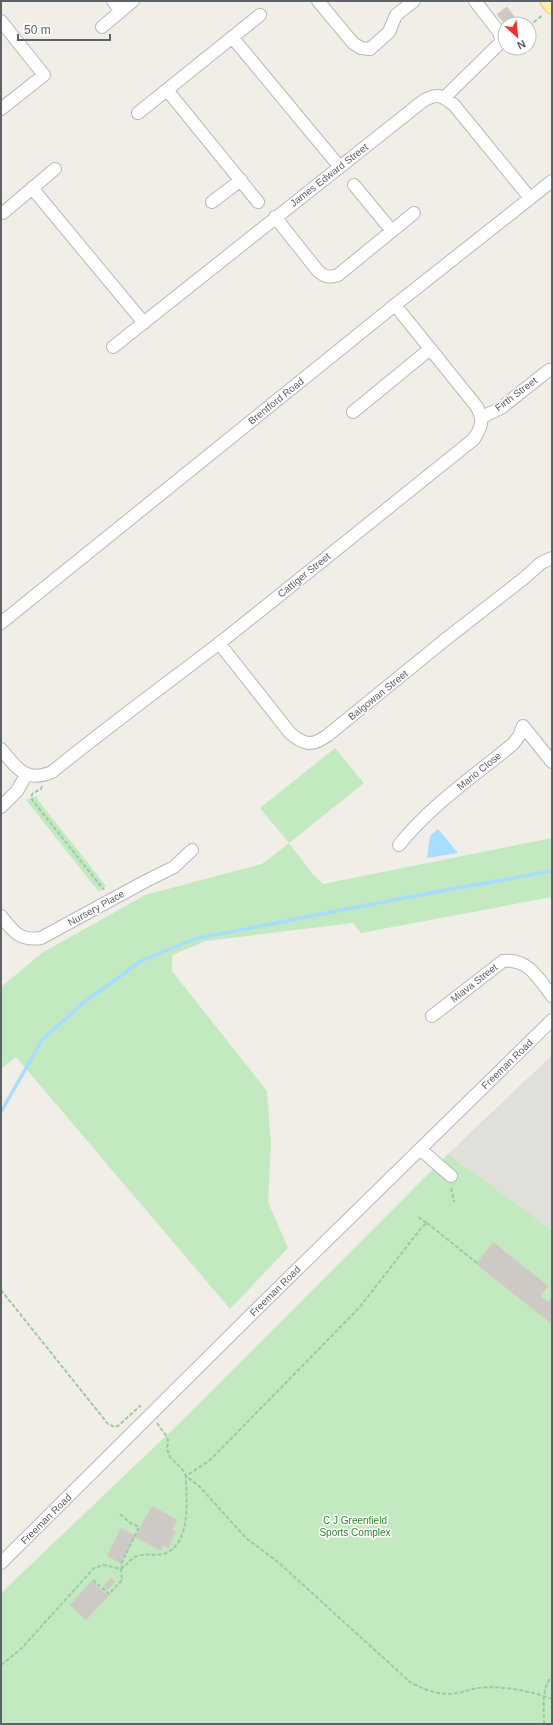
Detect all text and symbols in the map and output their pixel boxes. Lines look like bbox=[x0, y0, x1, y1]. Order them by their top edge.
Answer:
scale bar bbox=[18, 16, 110, 42]
north arrow bbox=[497, 16, 537, 56]
text: 50 m bbox=[24, 23, 51, 37]
text: N bbox=[515, 38, 528, 52]
street label: James Edward Street bbox=[288, 141, 370, 209]
street label: Brentford Road bbox=[246, 375, 306, 427]
street label: Firth Street bbox=[493, 375, 539, 413]
street label: Cattiger Street bbox=[275, 550, 333, 600]
street label: Balgowan Street bbox=[346, 668, 410, 722]
street label: Mario Close bbox=[455, 750, 504, 792]
street label: Nursery Place bbox=[66, 888, 127, 928]
street label: Miava Street bbox=[448, 961, 500, 1005]
street label: Freeman Road bbox=[479, 1037, 535, 1091]
street label: Freeman Road bbox=[248, 1264, 302, 1318]
street label: Freeman Road bbox=[19, 1492, 73, 1546]
park label: C J Greenfield Sports Complex bbox=[319, 1515, 391, 1538]

